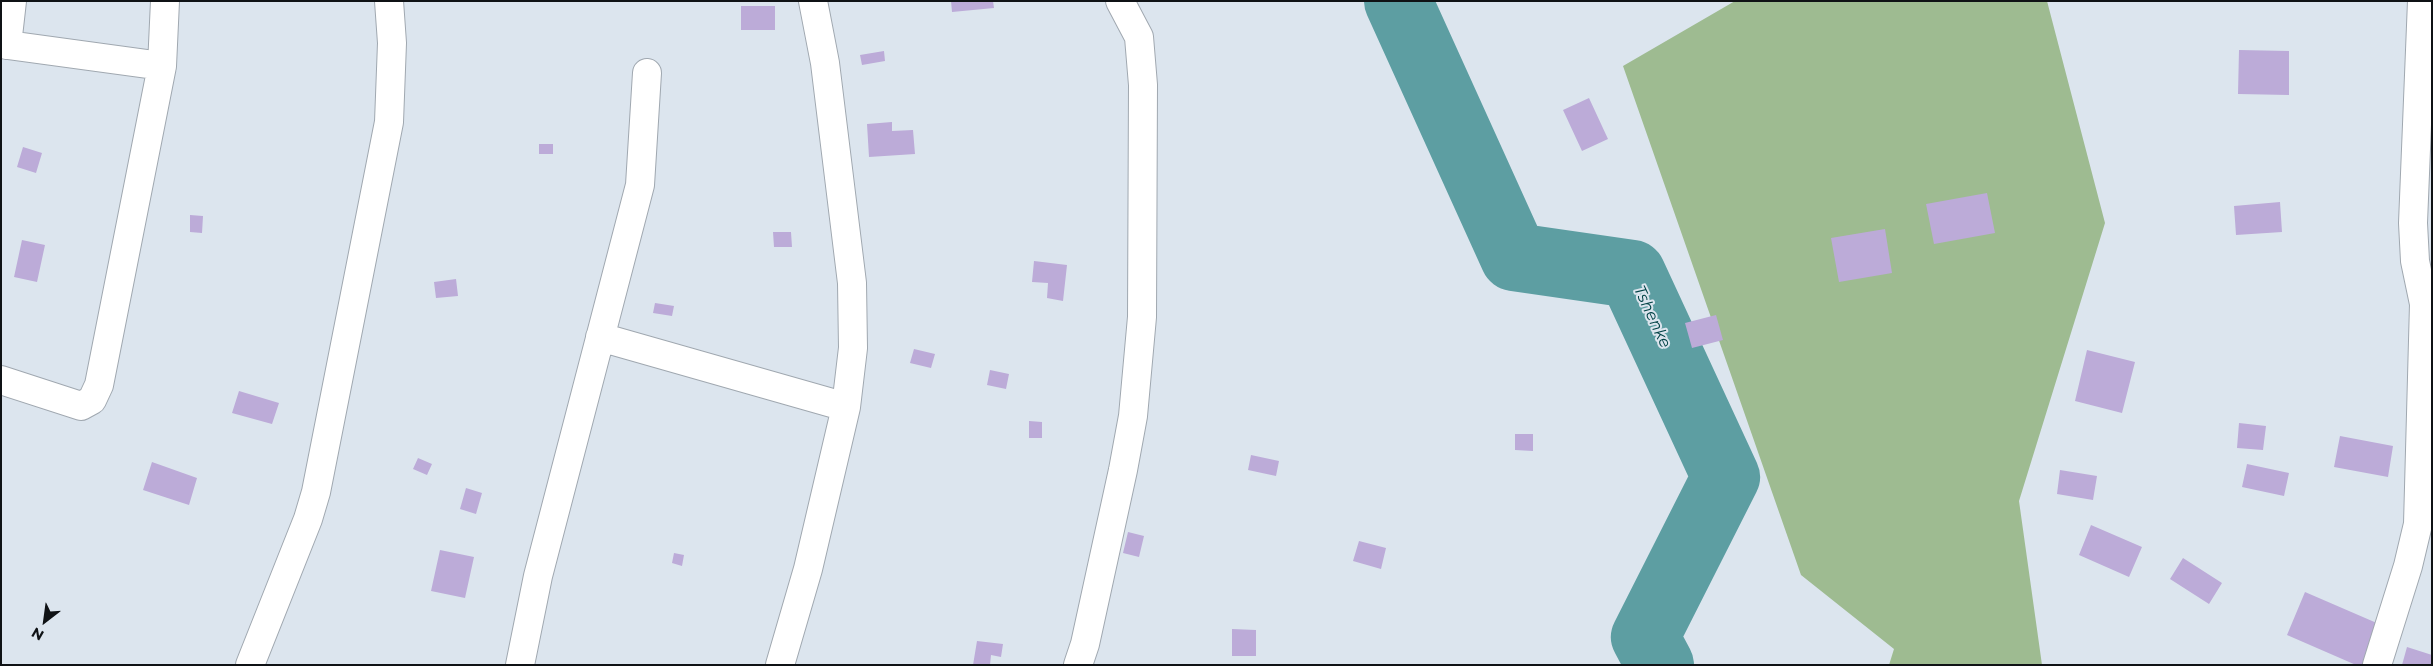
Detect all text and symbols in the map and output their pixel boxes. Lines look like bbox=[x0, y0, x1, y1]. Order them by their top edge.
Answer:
water label: Tshenke bbox=[1629, 283, 1675, 351]
north arrow bbox=[20, 596, 70, 646]
text: N bbox=[28, 623, 47, 645]

